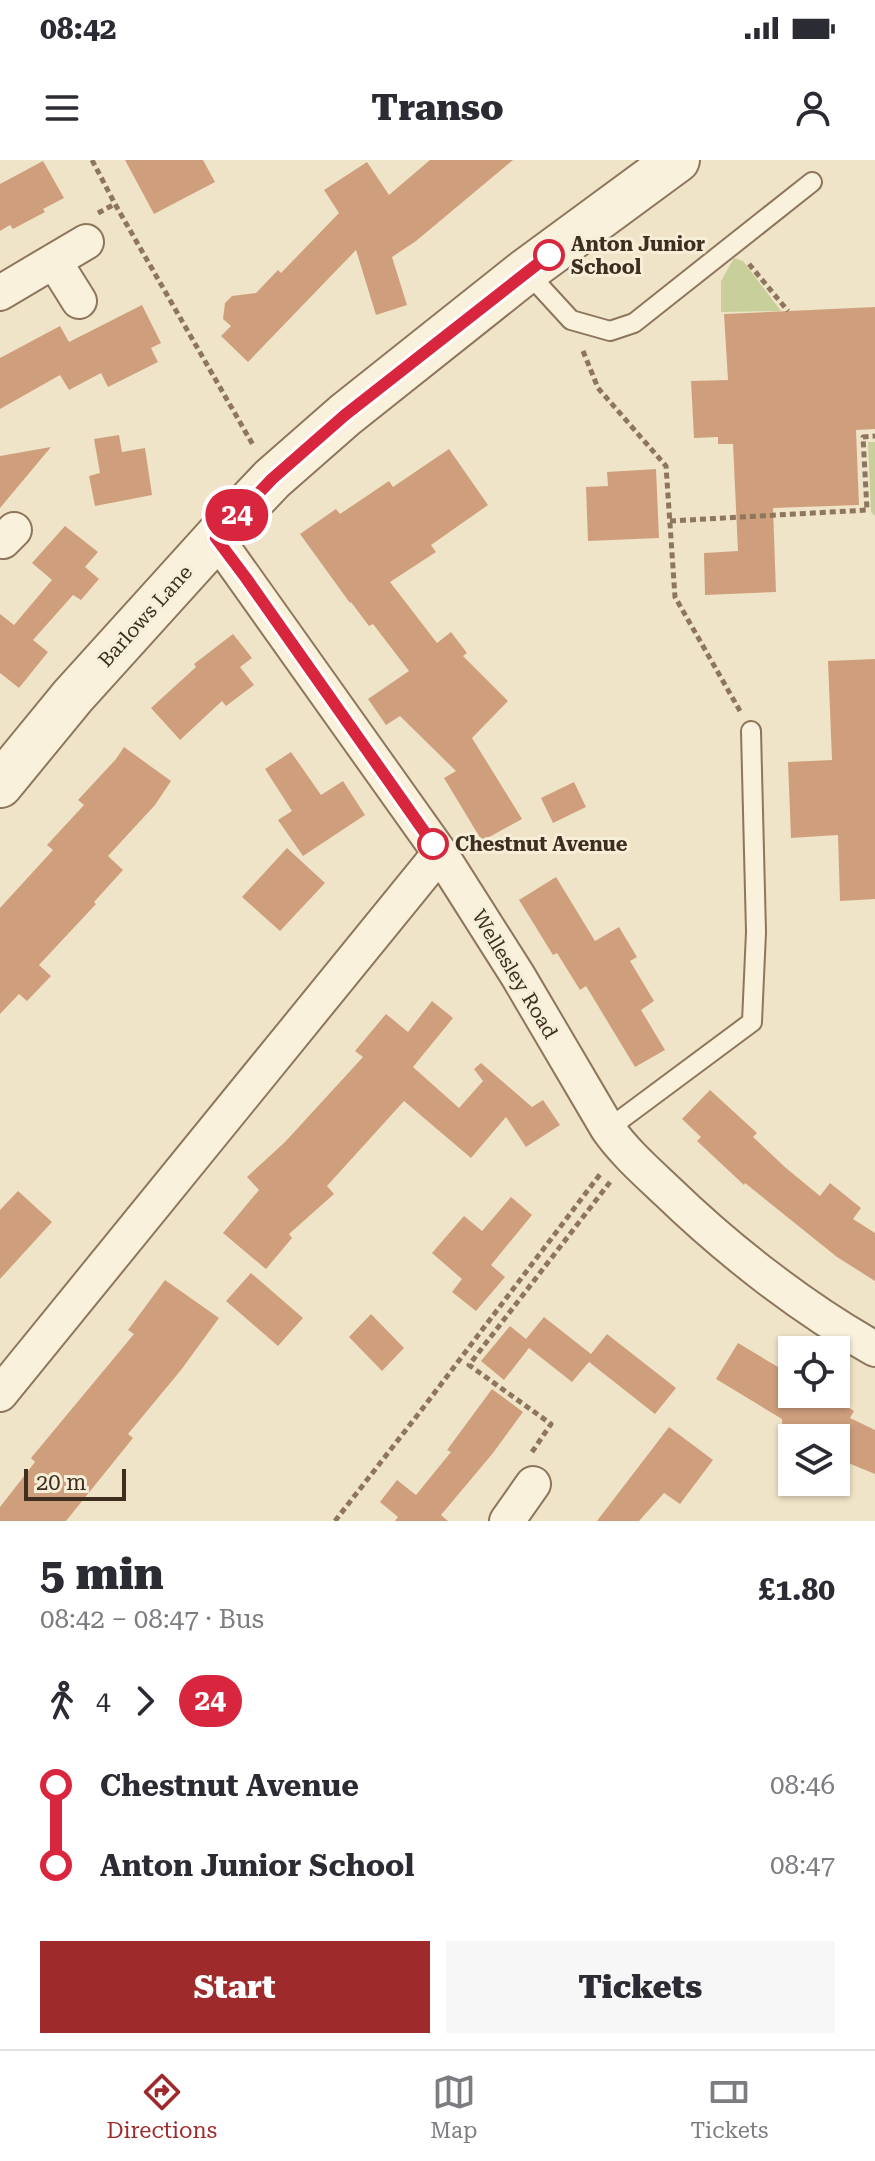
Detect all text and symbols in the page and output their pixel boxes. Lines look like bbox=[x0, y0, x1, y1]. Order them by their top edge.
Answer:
text: 08:42 bbox=[40, 11, 117, 46]
icon: menu bbox=[40, 86, 84, 130]
icon: person bbox=[791, 86, 835, 130]
text: Transo bbox=[371, 87, 504, 129]
place label: Anton Junior School bbox=[571, 232, 705, 279]
marker: Anton Junior School bbox=[534, 240, 564, 270]
line badge: 24 bbox=[201, 489, 273, 541]
text: 24 bbox=[221, 498, 253, 531]
street label: Barlows Lane bbox=[93, 560, 197, 672]
marker: Chestnut Avenue bbox=[418, 829, 448, 859]
place label: Chestnut Avenue bbox=[455, 832, 628, 856]
street label: Wellesley Road bbox=[467, 905, 563, 1043]
map controls bbox=[778, 1336, 850, 1496]
button: locate bbox=[778, 1336, 850, 1408]
button: layers bbox=[778, 1424, 850, 1496]
scale bar bbox=[24, 1465, 126, 1501]
text: 20 m bbox=[36, 1470, 86, 1495]
text: 5 min bbox=[40, 1548, 164, 1600]
text: £1.80 bbox=[758, 1572, 835, 1607]
text: 08:42 – 08:47 · Bus bbox=[40, 1604, 264, 1634]
icon: walk bbox=[40, 1679, 84, 1723]
icon: forward bbox=[123, 1679, 167, 1723]
text: 24 bbox=[195, 1684, 226, 1717]
text: 4 bbox=[96, 1686, 111, 1716]
text: Chestnut Avenue bbox=[100, 1768, 359, 1803]
text: 08:46 bbox=[770, 1770, 835, 1800]
text: Anton Junior School bbox=[100, 1848, 414, 1883]
text: 08:47 bbox=[770, 1850, 835, 1880]
button: Start bbox=[40, 1941, 430, 2033]
button: Tickets bbox=[446, 1941, 835, 2033]
tab: Directions bbox=[107, 2070, 217, 2143]
tab: Map bbox=[430, 2070, 477, 2143]
tab: Tickets bbox=[690, 2070, 768, 2143]

